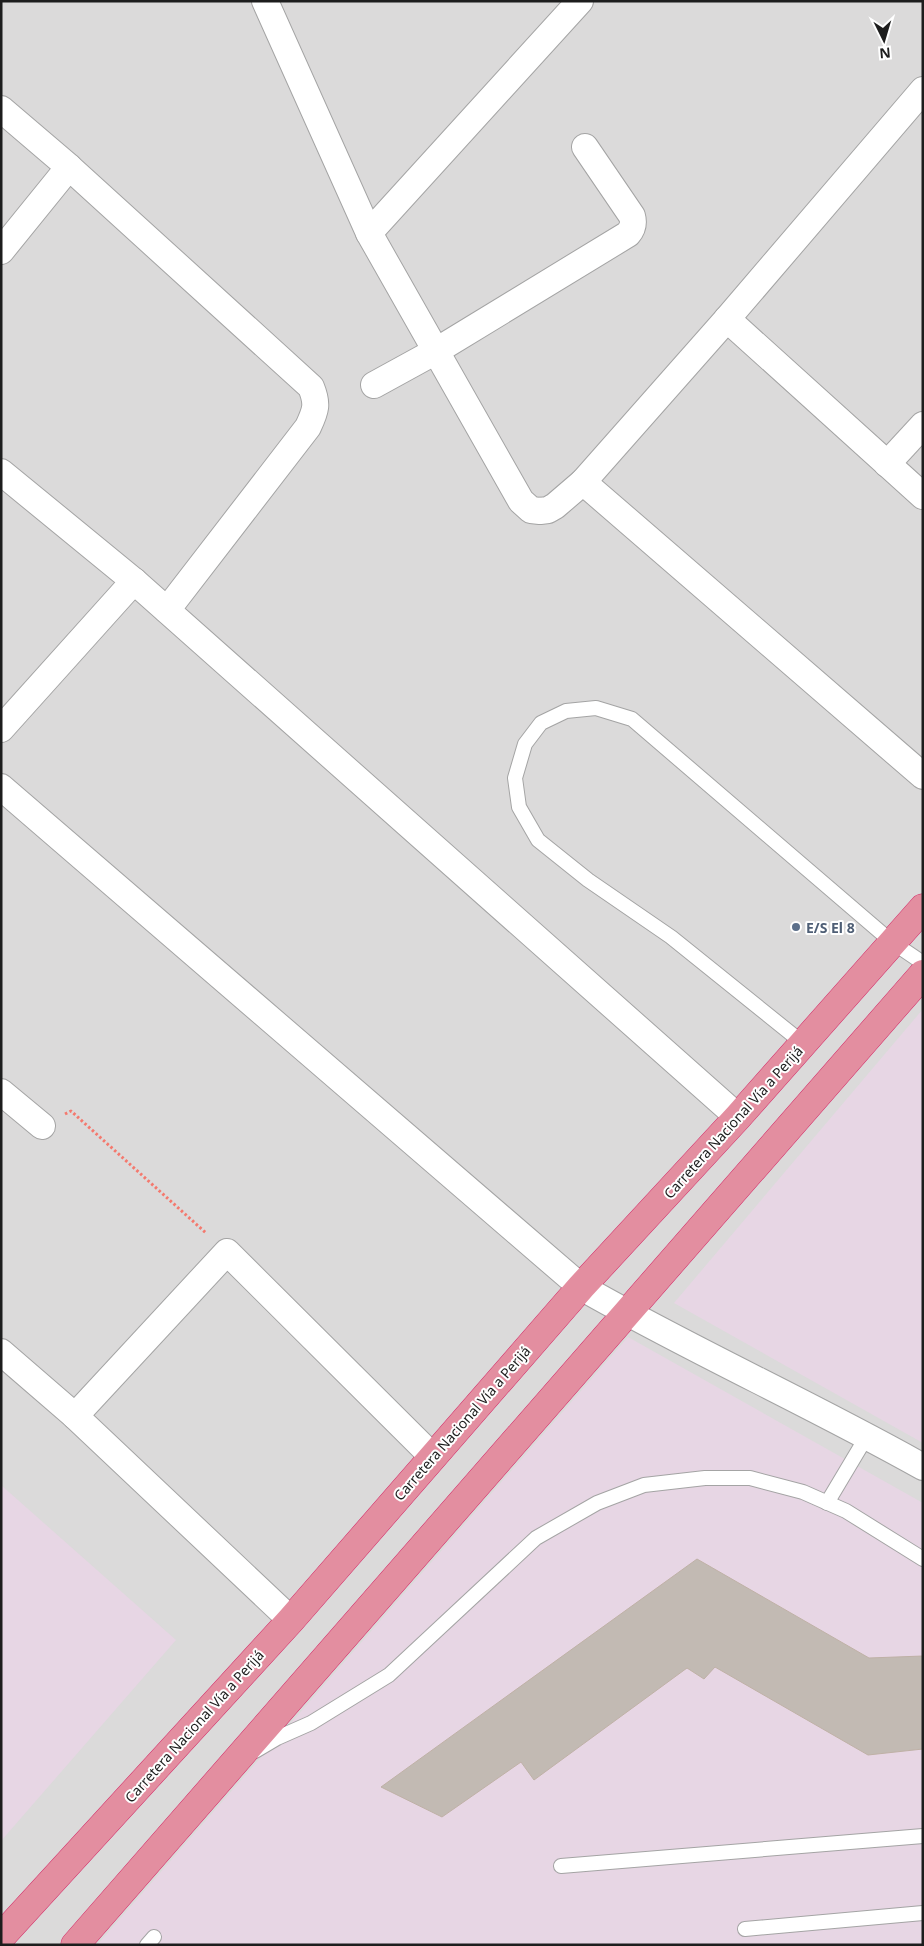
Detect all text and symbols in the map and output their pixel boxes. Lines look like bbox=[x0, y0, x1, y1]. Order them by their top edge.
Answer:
north arrow bbox=[859, 15, 909, 65]
text: N bbox=[879, 43, 892, 63]
place label: E/S El 8 bbox=[806, 918, 855, 937]
marker: E/S El 8 bbox=[790, 921, 802, 933]
street label: Carretera Nacional Vía a Perijá bbox=[659, 1042, 807, 1202]
street label: Carretera Nacional Vía a Perijá bbox=[390, 1342, 534, 1504]
street label: Carretera Nacional Vía a Perijá bbox=[120, 1646, 268, 1806]

